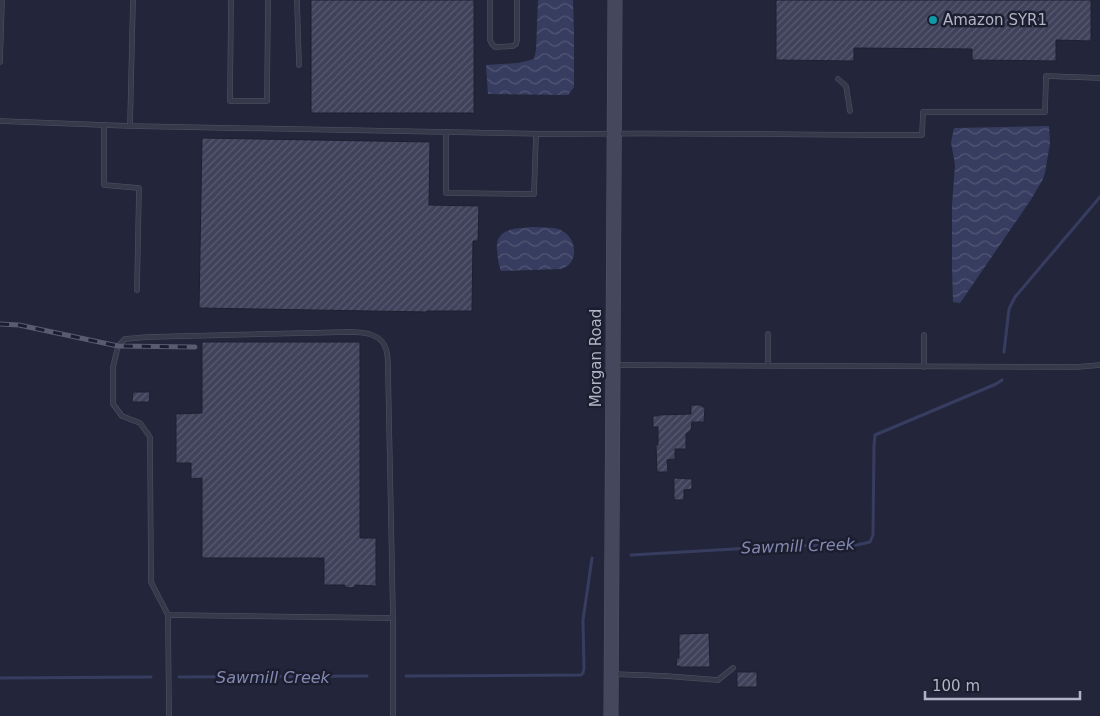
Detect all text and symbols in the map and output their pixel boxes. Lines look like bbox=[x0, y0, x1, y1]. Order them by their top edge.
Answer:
place label: Amazon SYR1 bbox=[943, 11, 1047, 29]
marker: Amazon SYR1 bbox=[927, 14, 939, 26]
street label: Morgan Road bbox=[587, 309, 605, 407]
water label: Sawmill Creek bbox=[741, 534, 856, 557]
water label: Sawmill Creek bbox=[216, 668, 331, 687]
scale bar bbox=[925, 668, 1080, 700]
text: 100 m bbox=[932, 677, 980, 695]

